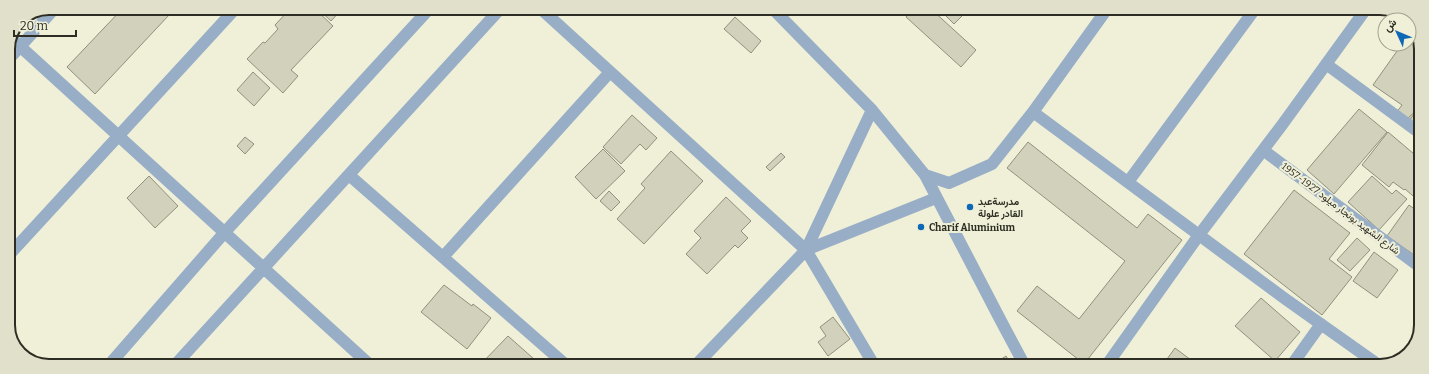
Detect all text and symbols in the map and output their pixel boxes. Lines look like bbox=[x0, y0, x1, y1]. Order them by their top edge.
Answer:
scale bar bbox=[14, 12, 76, 38]
north arrow bbox=[1377, 12, 1417, 52]
text: ش bbox=[1381, 16, 1399, 35]
text: 20 m bbox=[20, 19, 49, 33]
street label: شارع الشهيد بونجار ميلود 1927-1957 bbox=[1279, 160, 1402, 257]
place label: مدرسةعبد القادر علولة bbox=[978, 196, 1023, 220]
marker: مدرسةعبد القادر علولة bbox=[965, 202, 975, 212]
marker: Charif Aluminium bbox=[916, 222, 926, 232]
place label: Charif Aluminium bbox=[929, 222, 1016, 234]

